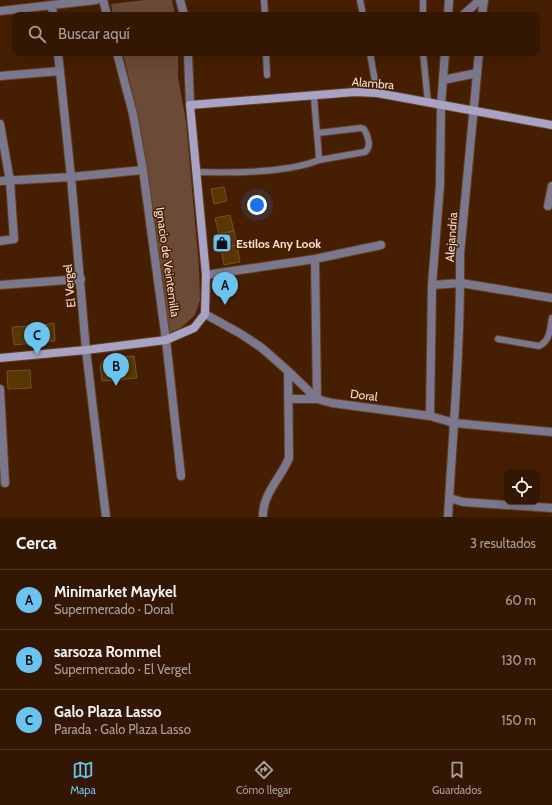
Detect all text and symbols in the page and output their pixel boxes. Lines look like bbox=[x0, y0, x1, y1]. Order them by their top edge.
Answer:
search box bbox=[12, 12, 540, 56]
icon: search bbox=[26, 23, 48, 45]
text: Buscar aquí bbox=[58, 25, 130, 43]
street label: Alambra bbox=[351, 74, 395, 92]
your location bbox=[247, 195, 267, 215]
street label: Ignacio de Veintemilla bbox=[153, 206, 183, 318]
street label: Alejandria bbox=[442, 211, 460, 262]
shop icon: Estilos Any Look bbox=[211, 232, 233, 254]
place label: Estilos Any Look bbox=[236, 236, 321, 251]
street label: El Vergel bbox=[60, 263, 78, 308]
pin: A bbox=[212, 272, 238, 305]
pin: C bbox=[24, 322, 50, 355]
pin: B bbox=[103, 353, 129, 386]
street label: Doral bbox=[349, 386, 379, 404]
map controls bbox=[504, 469, 540, 505]
button: locate bbox=[504, 469, 540, 505]
text: Cerca bbox=[16, 533, 57, 553]
text: 3 resultados bbox=[470, 535, 536, 551]
text: Minimarket Maykel bbox=[54, 583, 177, 601]
text: A bbox=[25, 592, 33, 608]
text: 60 m bbox=[505, 592, 536, 608]
text: Supermercado · Doral bbox=[54, 601, 174, 617]
text: sarsoza Rommel bbox=[54, 643, 161, 661]
text: B bbox=[25, 652, 33, 668]
text: 130 m bbox=[501, 652, 536, 668]
text: Supermercado · El Vergel bbox=[54, 661, 191, 677]
text: Galo Plaza Lasso bbox=[54, 703, 162, 721]
text: C bbox=[25, 712, 33, 728]
text: 150 m bbox=[501, 712, 536, 728]
text: Parada · Galo Plaza Lasso bbox=[54, 721, 191, 737]
tab: Mapa bbox=[70, 759, 96, 797]
tab: Cómo llegar bbox=[236, 759, 292, 797]
tab: Guardados bbox=[432, 759, 482, 797]

